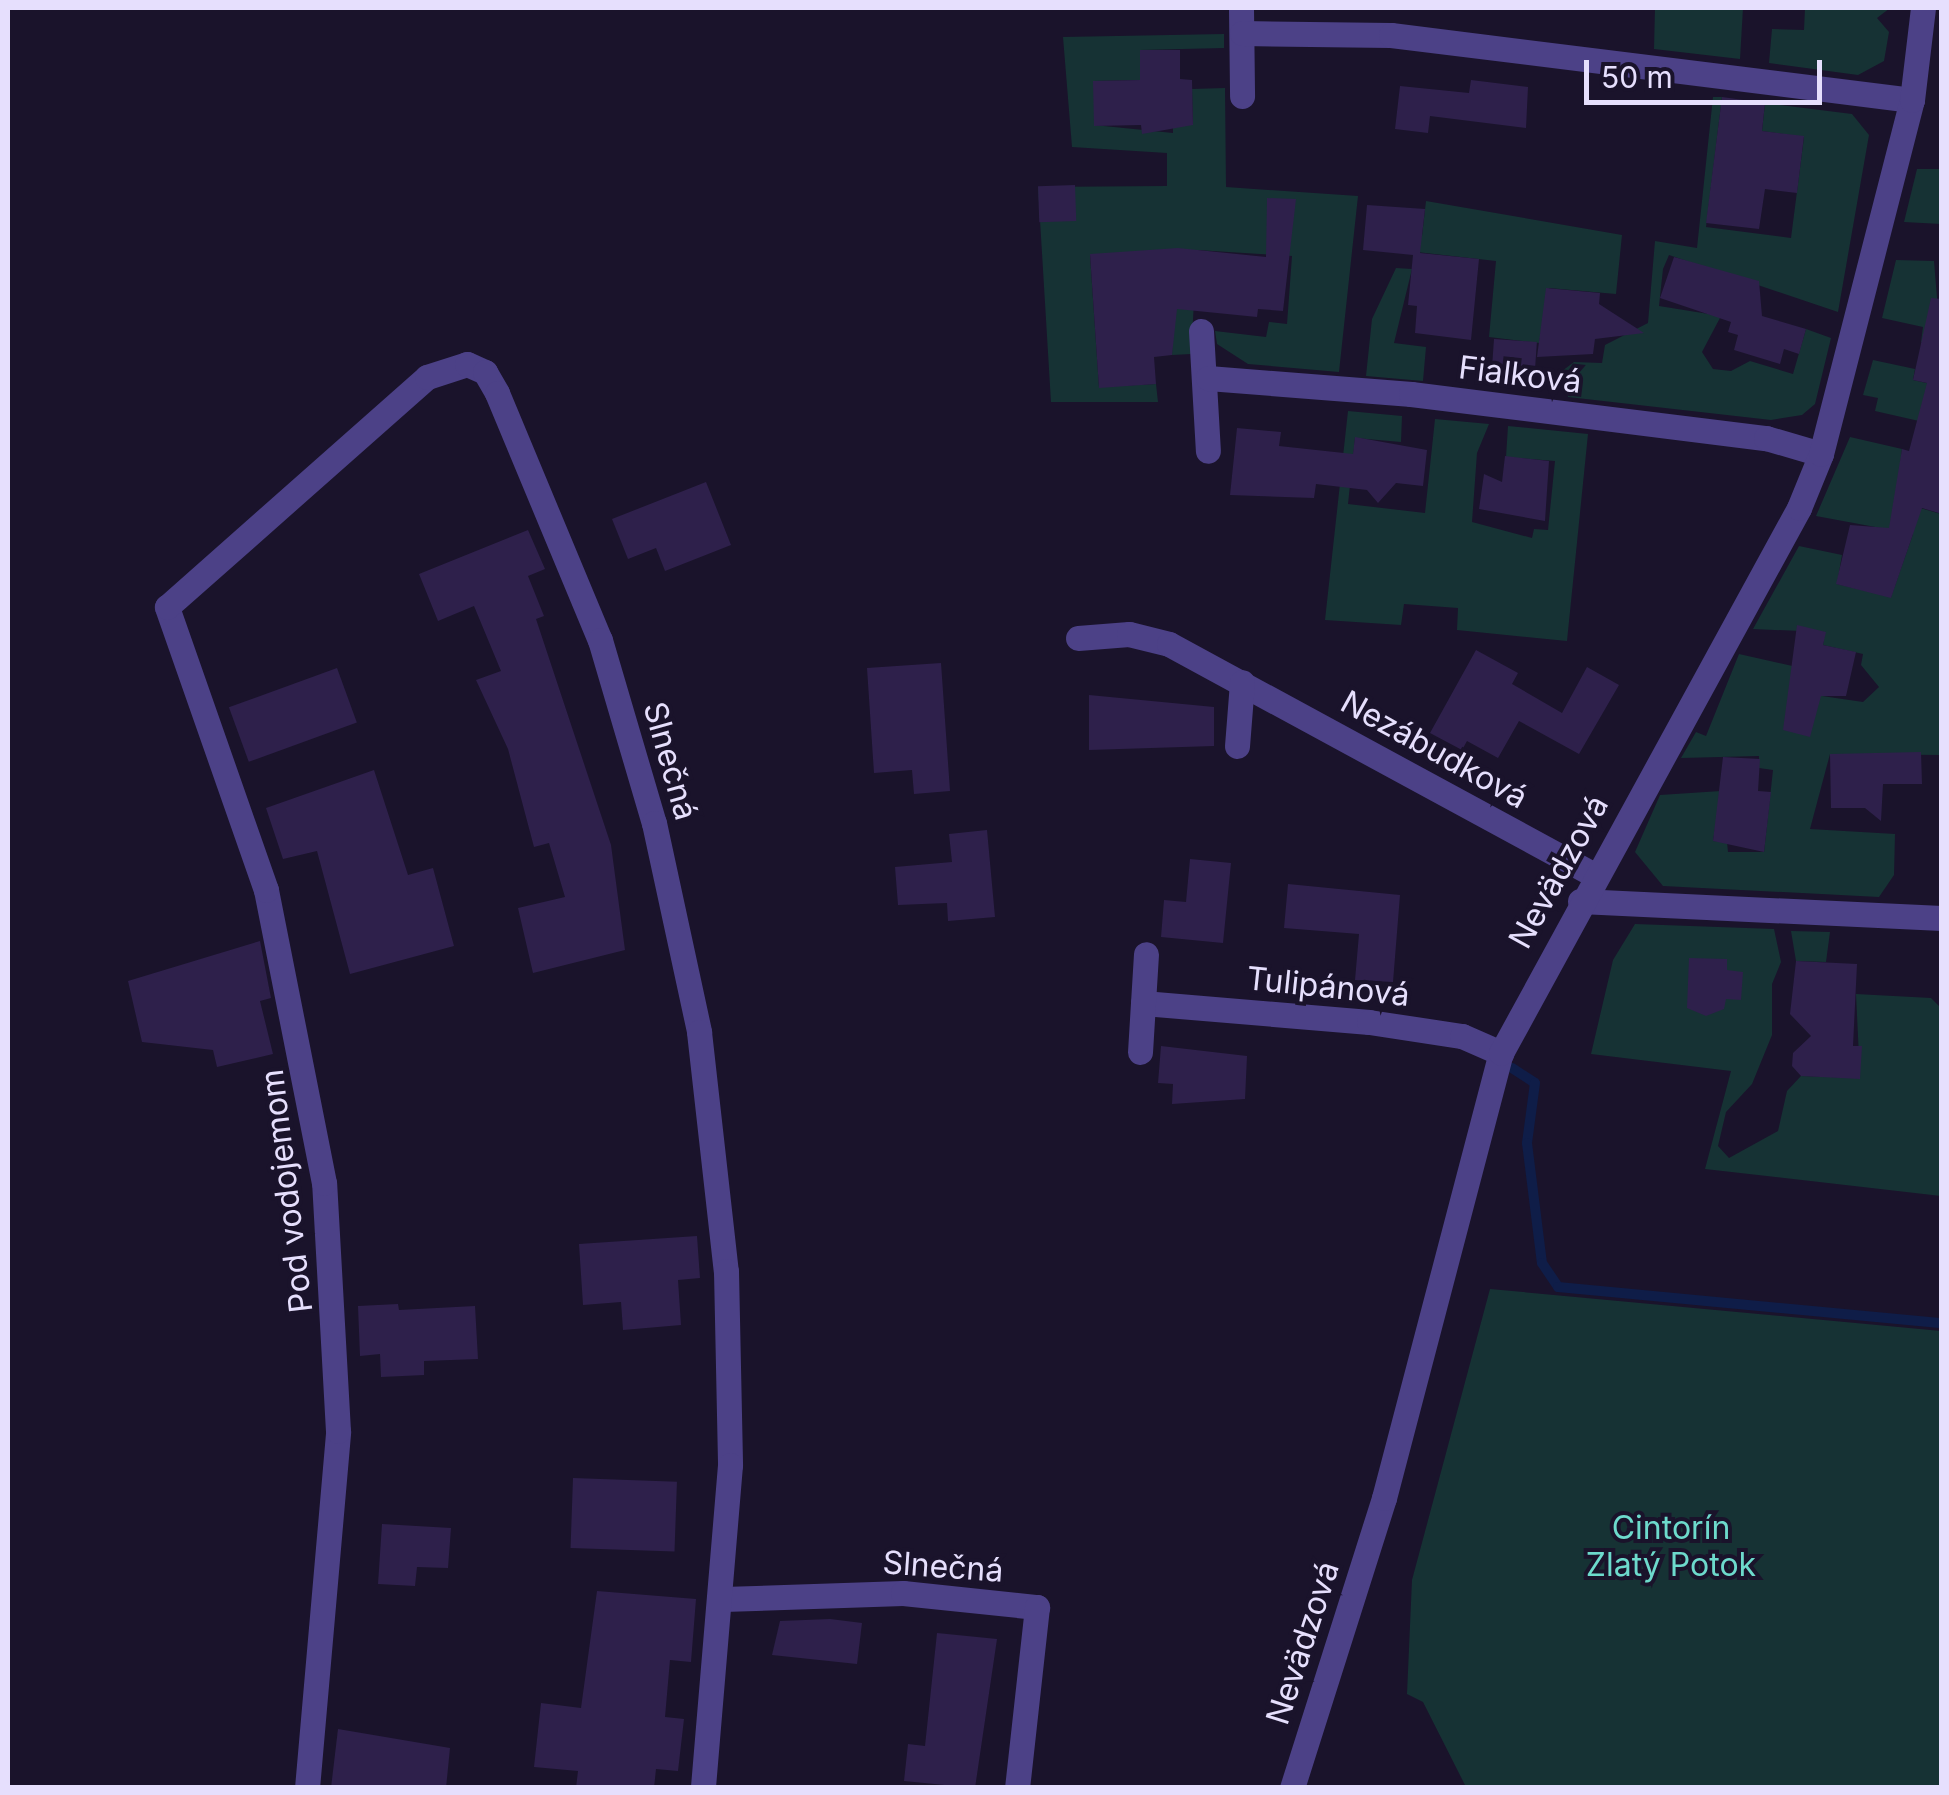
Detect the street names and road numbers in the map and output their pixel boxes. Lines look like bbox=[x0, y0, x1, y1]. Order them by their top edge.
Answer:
street label: Fialková bbox=[1456, 348, 1584, 402]
street label: Nezábudková bbox=[1334, 683, 1534, 817]
street label: Slnečná bbox=[635, 698, 705, 824]
street label: Nevädzová bbox=[1501, 789, 1617, 955]
street label: Tulipánová bbox=[1245, 959, 1411, 1015]
street label: Pod vodojemom bbox=[253, 1067, 321, 1315]
street label: Slnečná bbox=[881, 1544, 1005, 1590]
street label: Nevädzová bbox=[1259, 1557, 1347, 1729]

